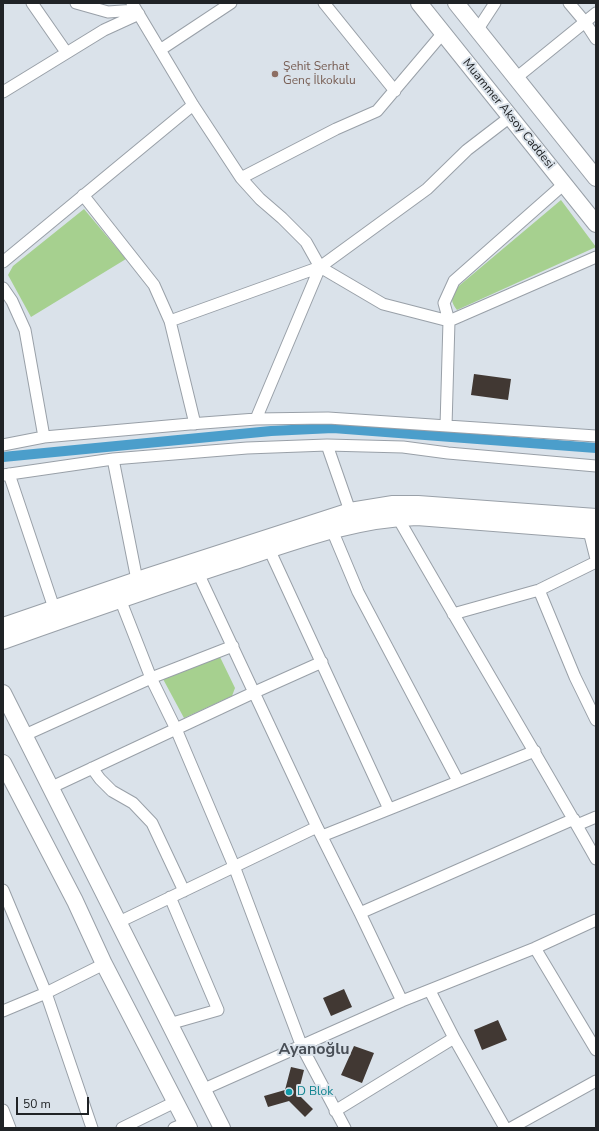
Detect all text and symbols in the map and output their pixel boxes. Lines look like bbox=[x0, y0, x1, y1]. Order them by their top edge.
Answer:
street label: Muammer Aksoy Caddesi bbox=[459, 56, 557, 172]
place label: Şehit Serhat Genç İlkokulu bbox=[283, 60, 356, 88]
marker: Şehit Serhat Genç İlkokulu bbox=[270, 69, 280, 79]
district label: Ayanoğlu bbox=[278, 1040, 350, 1060]
place label: D Blok bbox=[297, 1085, 333, 1099]
marker: D Blok bbox=[284, 1087, 294, 1097]
scale bar bbox=[18, 1089, 91, 1115]
text: 50 m bbox=[23, 1096, 51, 1112]

